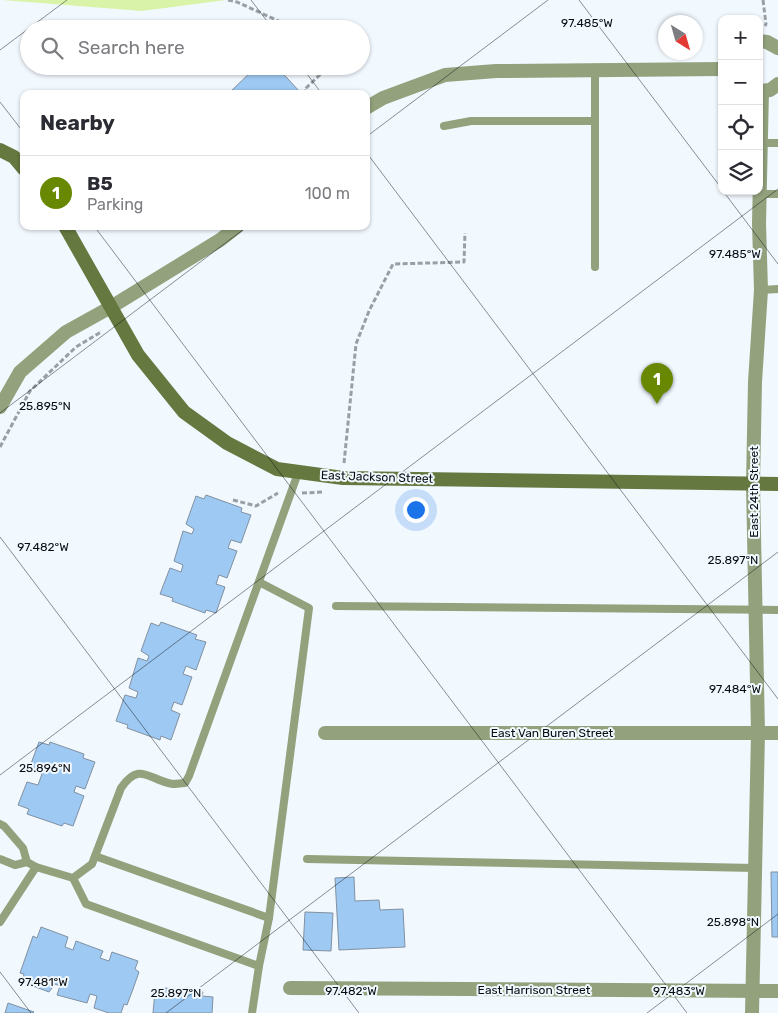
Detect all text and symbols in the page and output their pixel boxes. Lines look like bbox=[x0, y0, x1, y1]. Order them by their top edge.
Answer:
north arrow bbox=[658, 15, 703, 60]
map controls bbox=[718, 15, 763, 195]
button: + bbox=[718, 15, 763, 60]
text: 97.485°W bbox=[561, 16, 613, 30]
search box bbox=[20, 20, 370, 75]
icon: search bbox=[38, 34, 66, 62]
text: Search here bbox=[78, 36, 185, 59]
button: − bbox=[718, 60, 763, 105]
button: locate bbox=[718, 105, 763, 150]
text: Nearby bbox=[40, 110, 115, 135]
button: layers bbox=[718, 150, 763, 195]
text: B5 bbox=[87, 172, 113, 195]
text: 1 bbox=[52, 184, 60, 203]
text: 100 m bbox=[305, 184, 350, 203]
text: Parking bbox=[87, 195, 143, 214]
text: 97.485°W bbox=[709, 247, 761, 261]
pin: 1 bbox=[641, 363, 673, 404]
text: 25.895°N bbox=[19, 399, 71, 413]
street label: East 24th Street bbox=[747, 446, 761, 538]
street label: East Jackson Street bbox=[321, 468, 434, 486]
your location bbox=[403, 497, 429, 523]
text: 97.482°W bbox=[17, 540, 69, 554]
text: 25.897°N bbox=[708, 553, 758, 567]
text: 97.484°W bbox=[709, 682, 761, 696]
street label: East Van Buren Street bbox=[491, 726, 614, 740]
text: 25.896°N bbox=[19, 761, 71, 775]
text: 25.898°N bbox=[707, 915, 759, 929]
text: 97.481°W bbox=[18, 975, 68, 989]
street label: East Harrison Street bbox=[478, 983, 591, 997]
text: 97.482°W bbox=[325, 984, 377, 998]
text: 97.483°W bbox=[653, 984, 705, 998]
text: 25.897°N bbox=[151, 986, 201, 1000]

